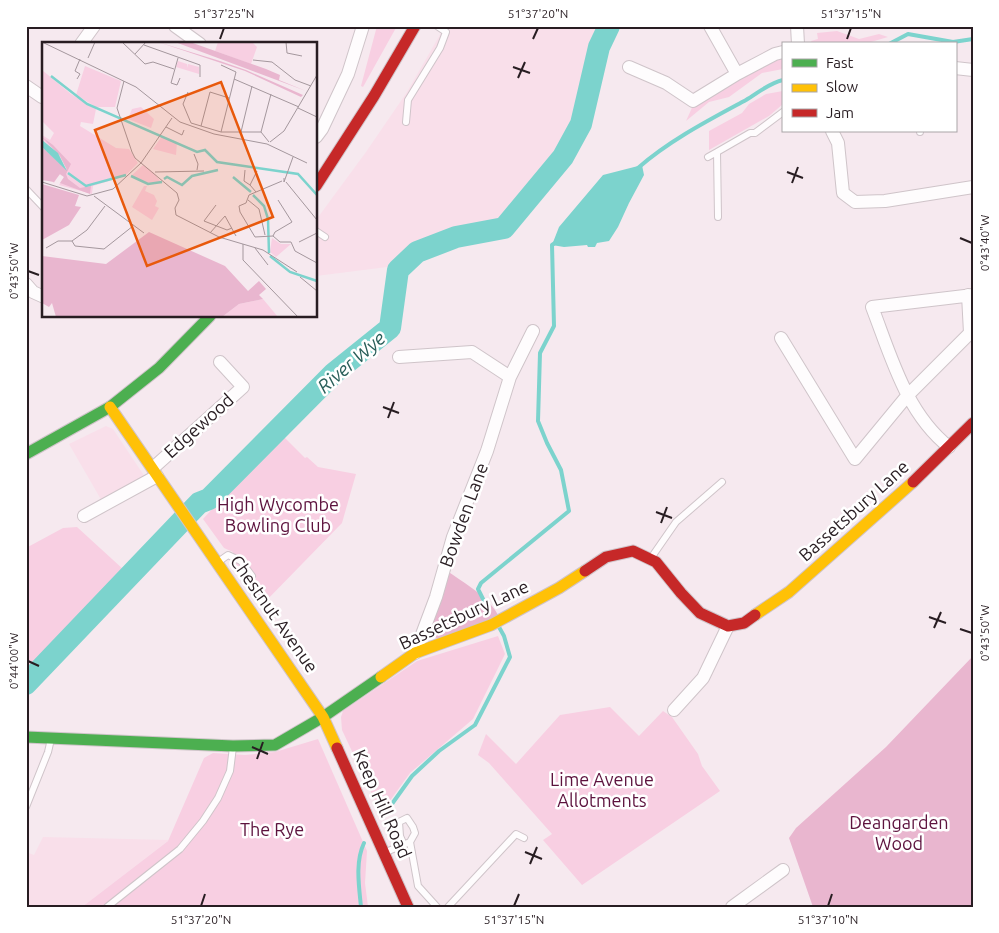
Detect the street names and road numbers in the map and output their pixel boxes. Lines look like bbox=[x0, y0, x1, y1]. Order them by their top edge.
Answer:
street label: Edgewood bbox=[160, 389, 237, 462]
street label: Bassetsbury Lane bbox=[794, 456, 912, 565]
street label: Bowden Lane bbox=[435, 460, 491, 569]
street label: Chestnut Avenue bbox=[227, 551, 323, 676]
street label: Bassetsbury Lane bbox=[396, 575, 532, 653]
street label: Keep Hill Road bbox=[350, 746, 416, 861]

